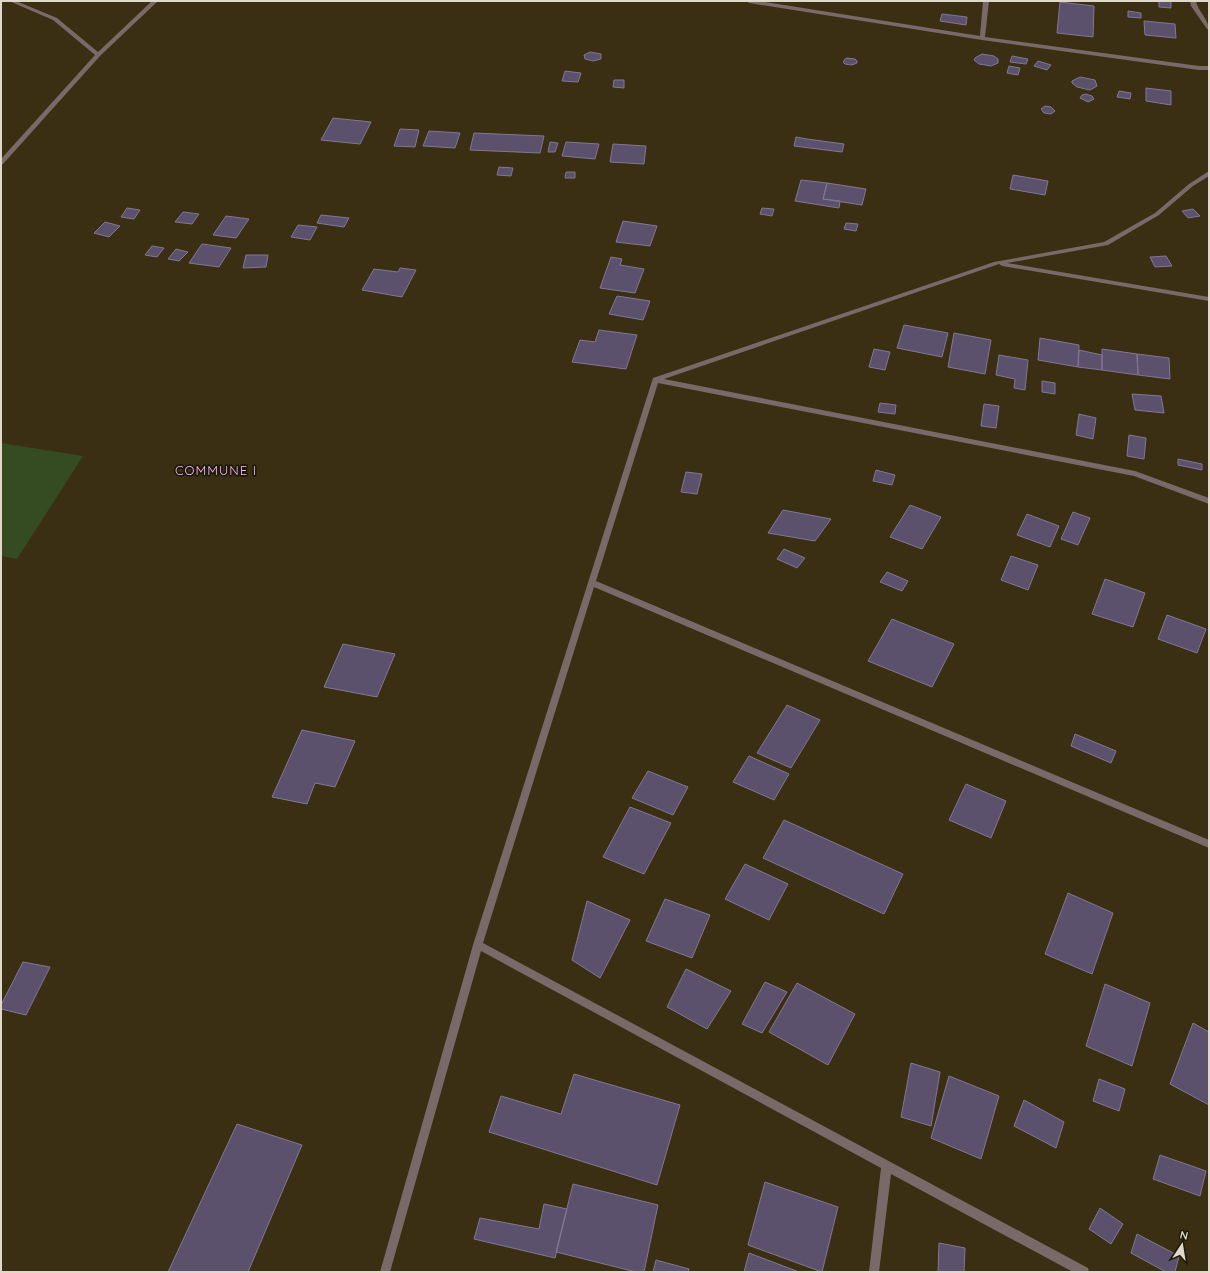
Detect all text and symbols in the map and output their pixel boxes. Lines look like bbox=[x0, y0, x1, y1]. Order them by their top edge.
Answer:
district label: COMMUNE I bbox=[175, 462, 257, 478]
north arrow bbox=[1162, 1225, 1202, 1265]
text: N bbox=[1179, 1228, 1189, 1243]

